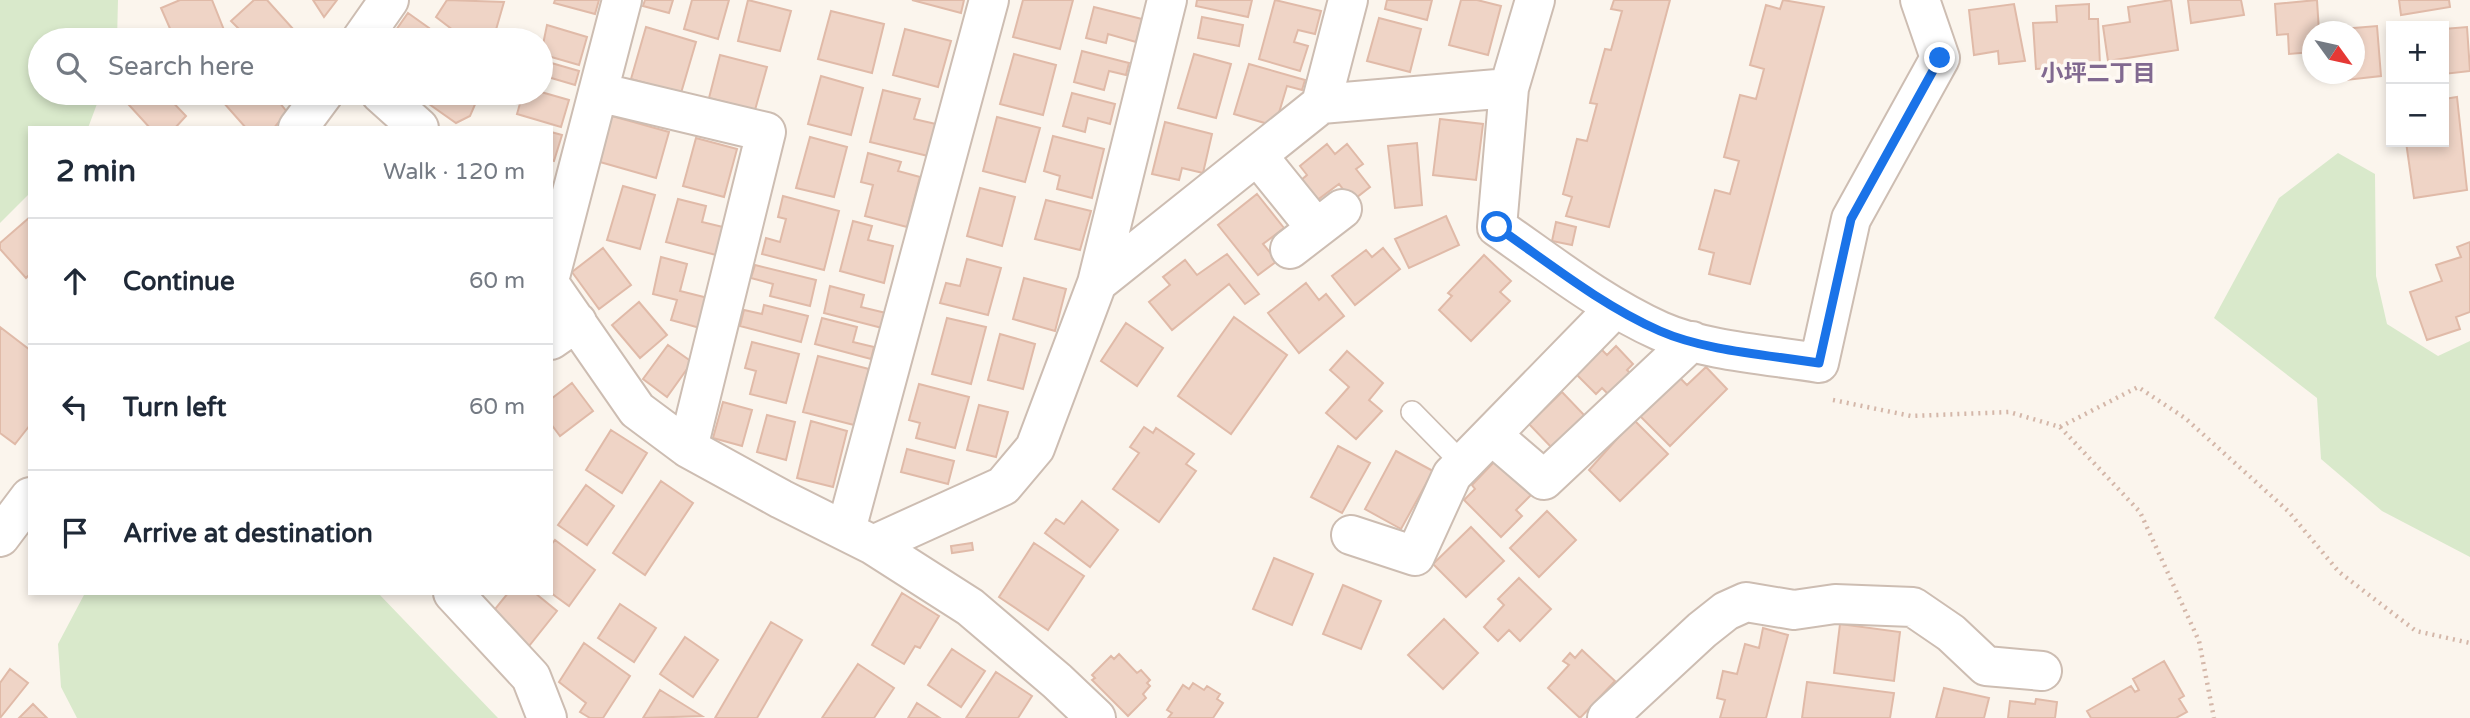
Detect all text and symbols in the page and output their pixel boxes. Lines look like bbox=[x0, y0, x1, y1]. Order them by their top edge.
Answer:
north arrow bbox=[2302, 21, 2365, 84]
map controls bbox=[2386, 21, 2449, 147]
button: + bbox=[2386, 21, 2449, 84]
search box bbox=[28, 28, 553, 105]
route end bbox=[1924, 42, 1955, 73]
icon: search bbox=[52, 48, 90, 86]
text: Search here bbox=[108, 51, 254, 82]
district label: 小坪二丁目 bbox=[2041, 60, 2156, 88]
button: − bbox=[2386, 84, 2449, 147]
text: 2 min bbox=[56, 153, 136, 190]
text: Walk · 120 m bbox=[383, 158, 525, 186]
route start bbox=[1481, 211, 1512, 242]
icon: ahead bbox=[56, 262, 94, 300]
text: Continue bbox=[123, 266, 235, 297]
text: 60 m bbox=[469, 267, 525, 295]
icon: left bbox=[56, 388, 94, 426]
text: Turn left bbox=[123, 392, 226, 423]
text: 60 m bbox=[469, 393, 525, 421]
icon: arrive bbox=[56, 514, 94, 552]
text: Arrive at destination bbox=[123, 518, 373, 549]

